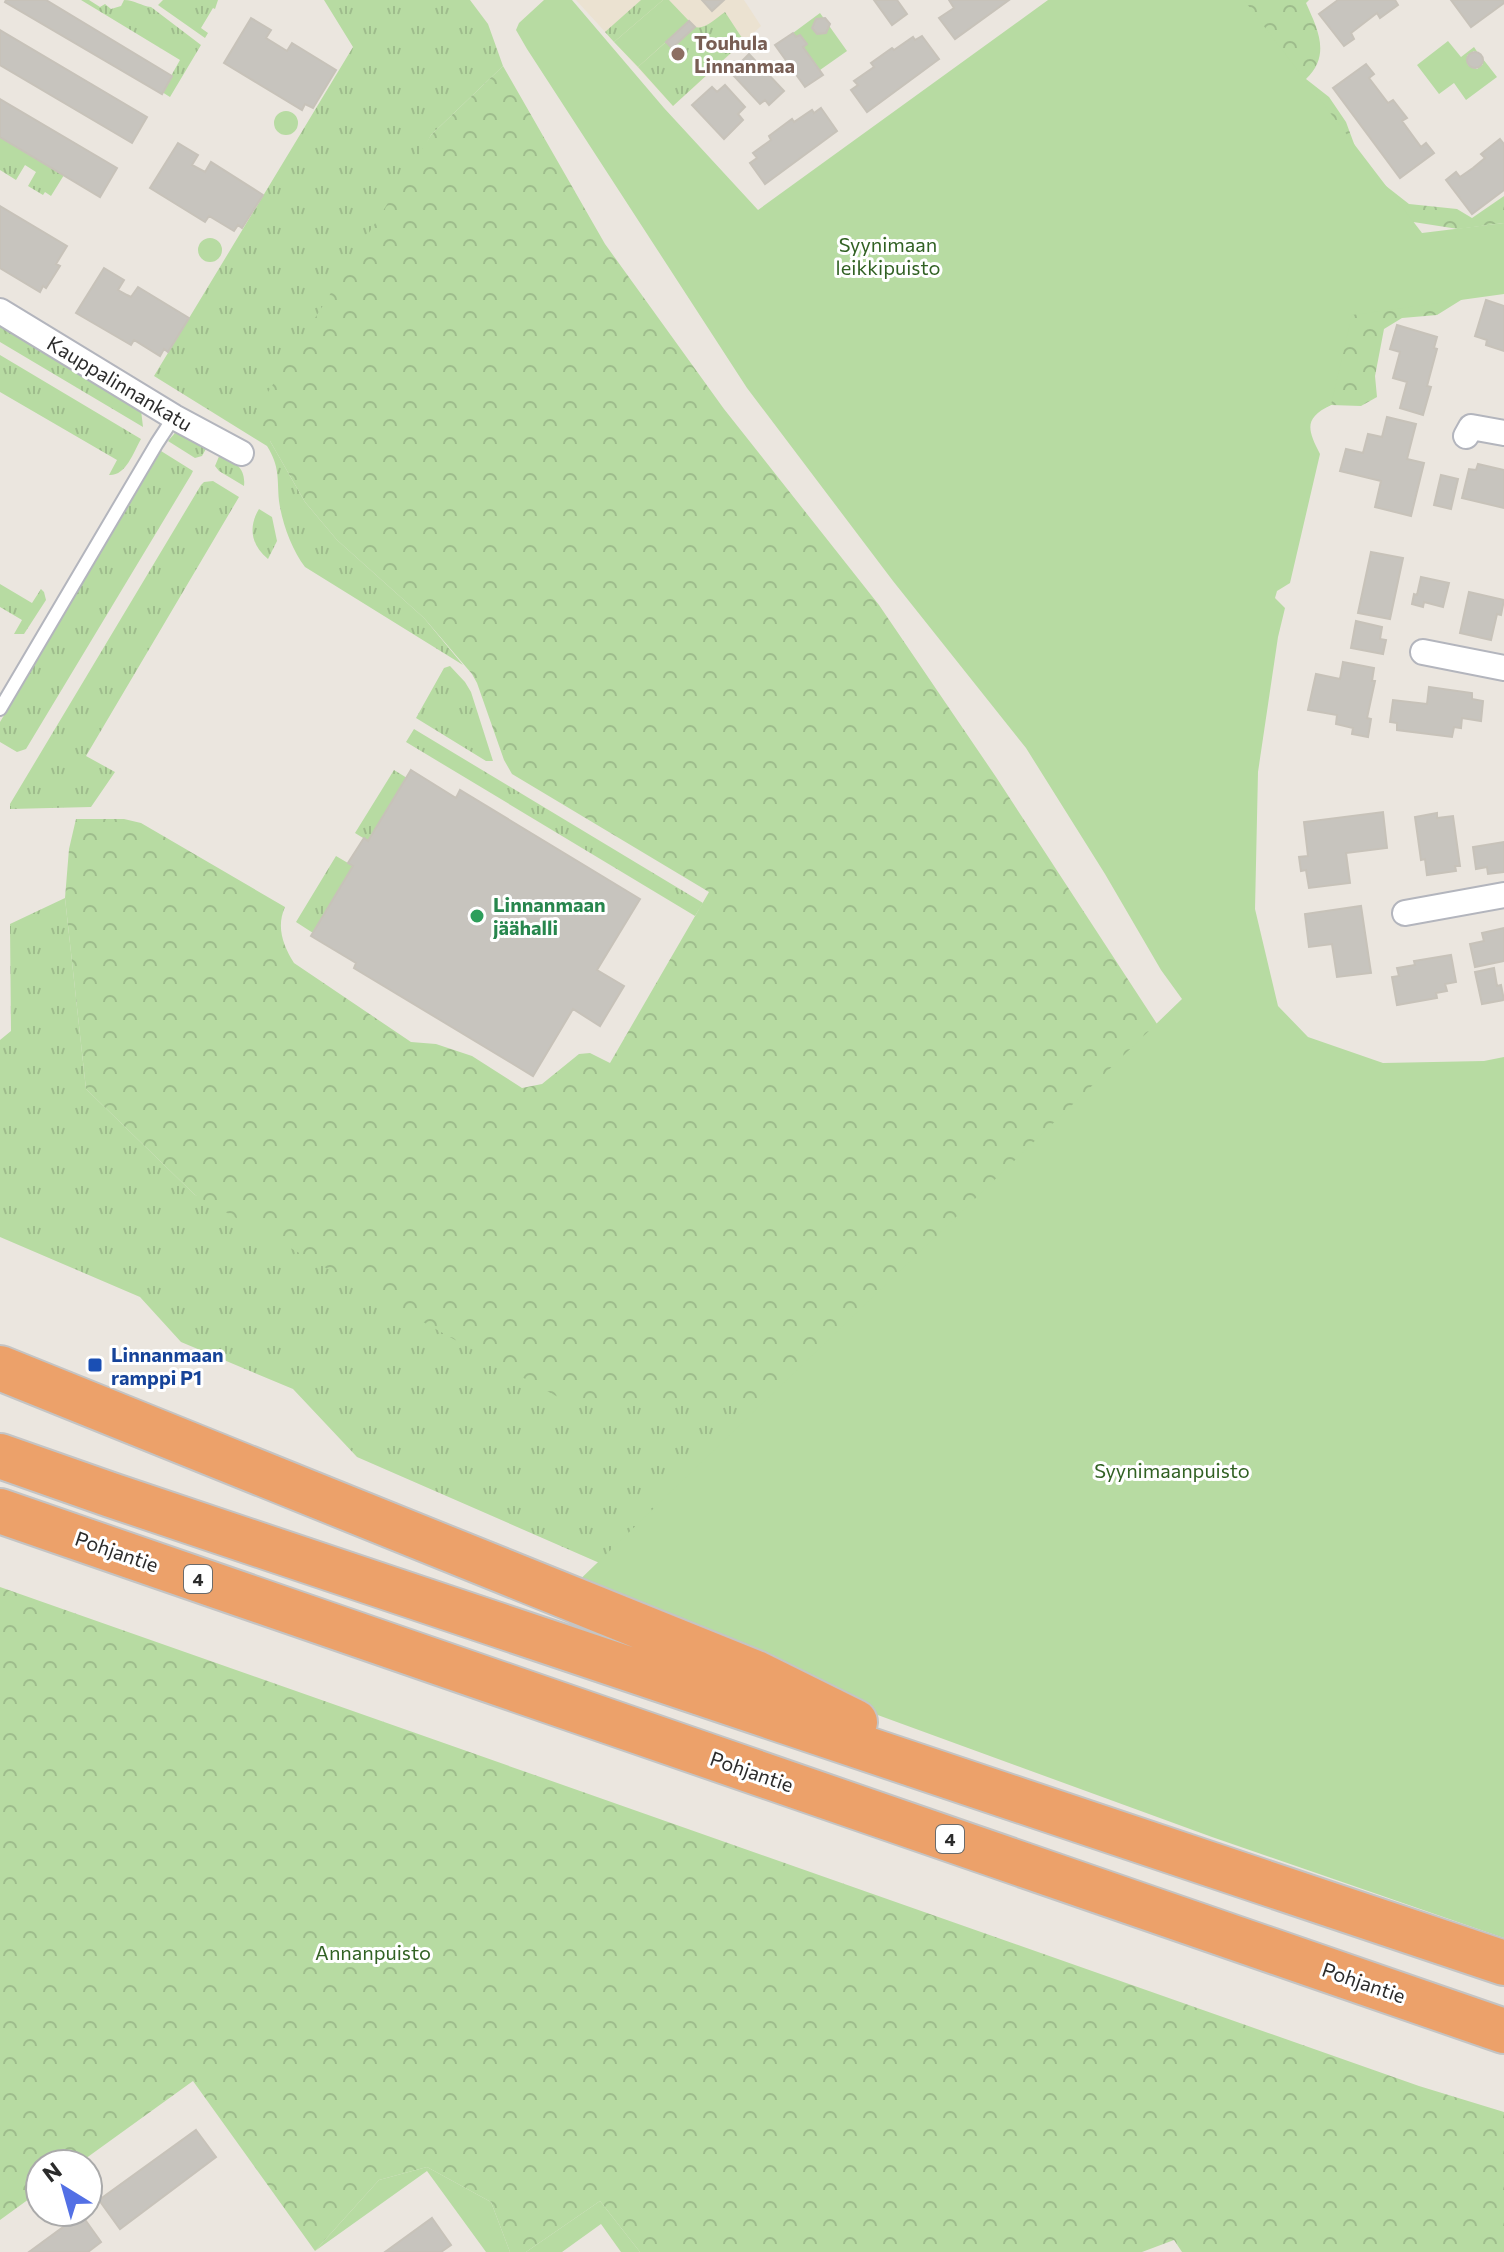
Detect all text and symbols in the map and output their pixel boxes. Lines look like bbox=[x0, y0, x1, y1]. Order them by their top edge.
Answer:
place label: Touhula Linnanmaa bbox=[694, 30, 795, 77]
marker: Touhula Linnanmaa bbox=[669, 45, 687, 63]
park label: Syynimaan leikkipuisto bbox=[836, 232, 940, 279]
street label: Kauppalinnankatu bbox=[43, 330, 197, 436]
place label: Linnanmaan jäähalli bbox=[492, 892, 606, 939]
marker: Linnanmaan jäähalli bbox=[468, 907, 486, 925]
place label: Linnanmaan ramppi P1 bbox=[111, 1342, 224, 1389]
marker: Linnanmaan ramppi P1 bbox=[86, 1356, 104, 1374]
park label: Syynimaanpuisto bbox=[1094, 1458, 1250, 1482]
street label: Pohjantie bbox=[72, 1526, 162, 1576]
road number: 4 bbox=[184, 1565, 212, 1593]
street label: Pohjantie bbox=[707, 1746, 797, 1796]
road number: 4 bbox=[936, 1825, 964, 1853]
park label: Annanpuisto bbox=[315, 1940, 431, 1964]
street label: Pohjantie bbox=[1319, 1957, 1409, 2007]
north arrow bbox=[24, 2148, 104, 2228]
text: N bbox=[37, 2156, 66, 2187]

